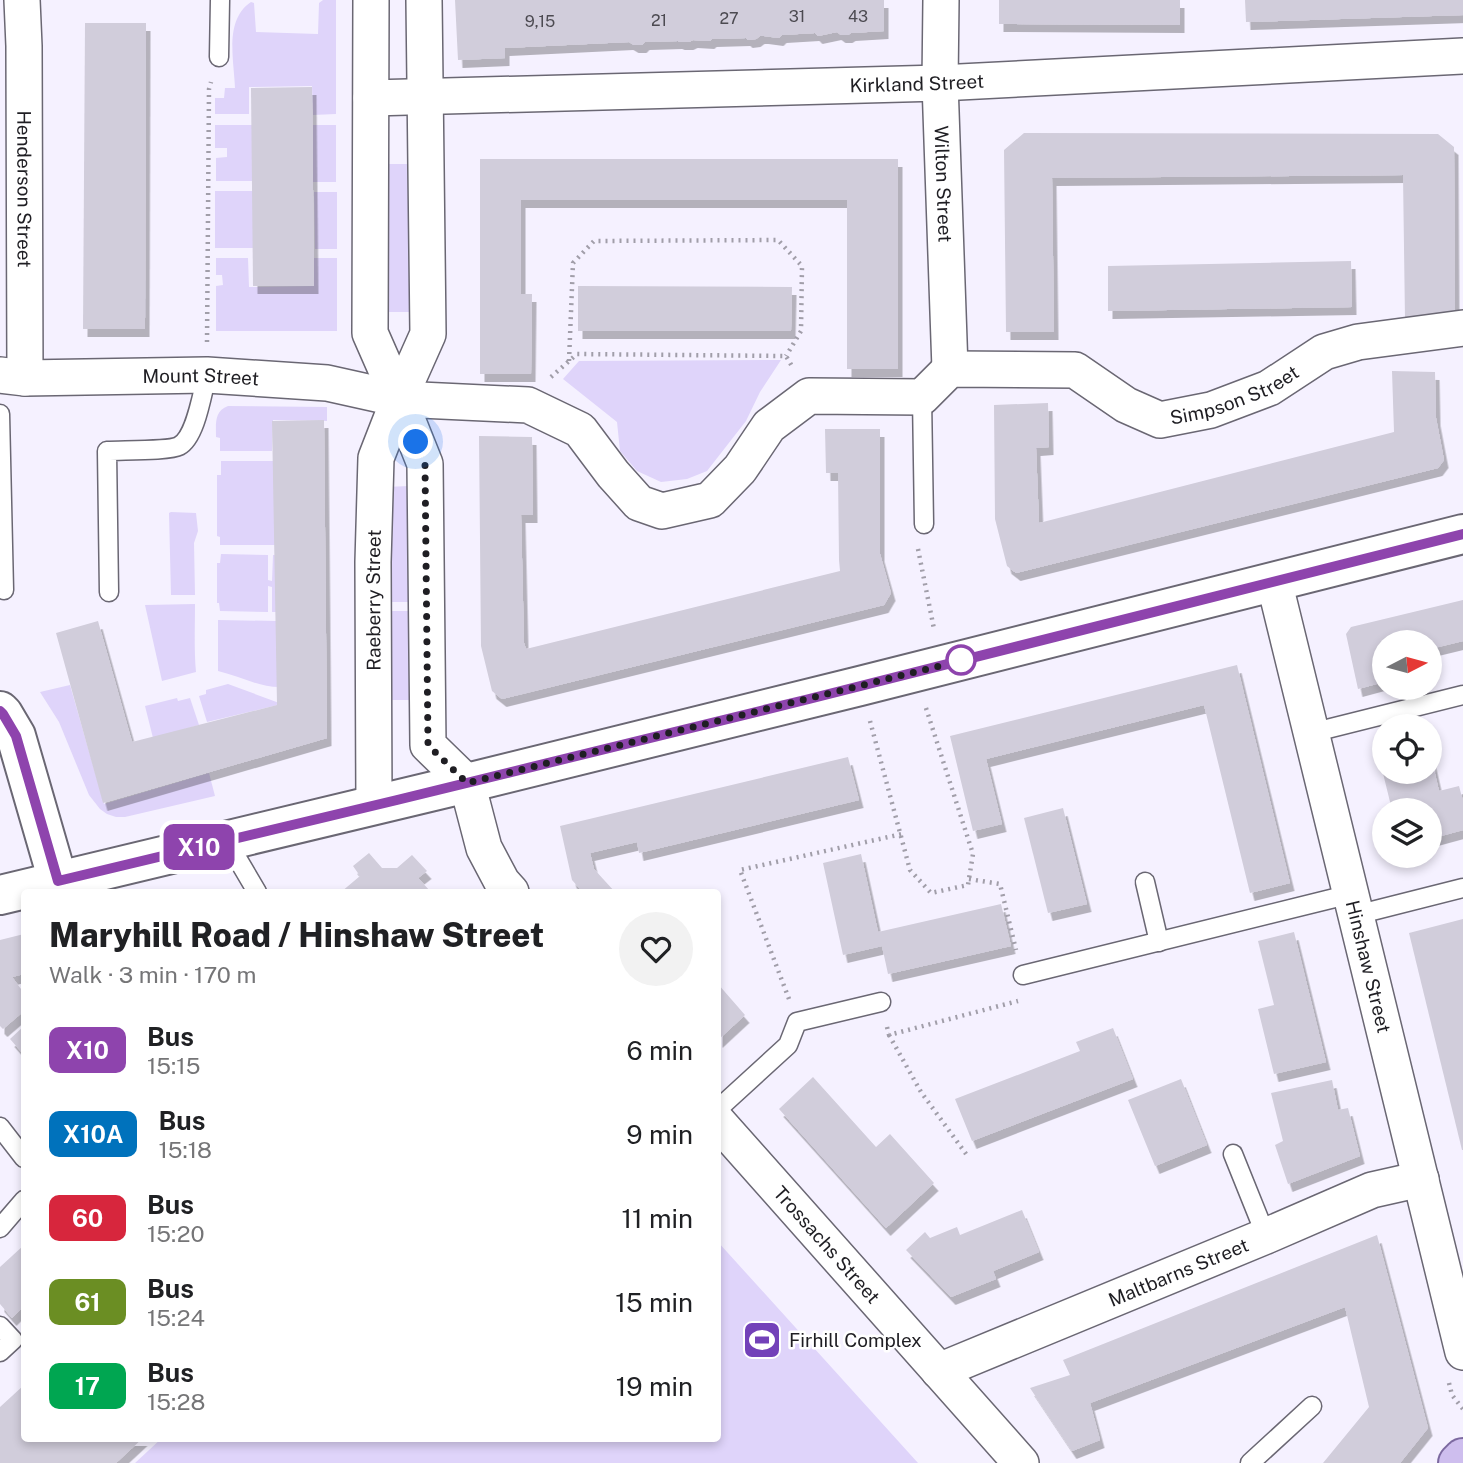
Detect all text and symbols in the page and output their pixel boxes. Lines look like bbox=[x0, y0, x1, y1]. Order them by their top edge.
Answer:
house number: 31 bbox=[789, 7, 805, 26]
house number: 43 bbox=[848, 7, 868, 26]
house number: 27 bbox=[719, 9, 739, 28]
house number: 21 bbox=[651, 11, 667, 30]
house number: 9,15 bbox=[525, 12, 555, 31]
street label: Kirkland Street bbox=[849, 70, 985, 96]
street label: Henderson Street bbox=[13, 110, 36, 268]
street label: Wilton Street bbox=[930, 125, 957, 243]
street label: Simpson Street bbox=[1168, 361, 1303, 429]
street label: Mount Street bbox=[142, 364, 260, 389]
your location bbox=[398, 424, 433, 459]
street label: Raeberry Street bbox=[362, 529, 385, 671]
north arrow bbox=[1372, 630, 1442, 700]
map controls bbox=[1372, 630, 1442, 868]
unlabelled marker bbox=[946, 645, 976, 675]
button: locate bbox=[1372, 714, 1442, 784]
button: layers bbox=[1372, 798, 1442, 868]
line badge: X10 bbox=[159, 824, 239, 870]
text: X10 bbox=[178, 833, 220, 861]
street label: Hinshaw Street bbox=[1342, 898, 1395, 1035]
button: heart bbox=[619, 912, 693, 986]
text: Maryhill Road / Hinshaw Street bbox=[49, 916, 544, 954]
text: Walk · 3 min · 170 m bbox=[49, 961, 256, 988]
text: Bus bbox=[147, 1021, 194, 1052]
text: 6 min bbox=[626, 1035, 693, 1066]
text: X10 bbox=[66, 1036, 109, 1064]
text: 15:15 bbox=[147, 1052, 200, 1079]
text: Bus bbox=[158, 1105, 205, 1136]
text: 9 min bbox=[626, 1119, 693, 1150]
text: X10A bbox=[63, 1120, 123, 1148]
text: 15:18 bbox=[158, 1136, 212, 1163]
street label: Trossachs Street bbox=[769, 1182, 885, 1308]
text: Bus bbox=[147, 1189, 194, 1220]
text: 11 min bbox=[621, 1203, 693, 1234]
text: 60 bbox=[72, 1204, 103, 1232]
text: 15:20 bbox=[147, 1220, 205, 1247]
street label: Maltbarns Street bbox=[1105, 1233, 1252, 1311]
text: Bus bbox=[147, 1273, 194, 1304]
text: 15 min bbox=[615, 1287, 693, 1318]
text: 61 bbox=[74, 1288, 101, 1316]
text: 15:24 bbox=[147, 1304, 205, 1331]
sports icon: Firhill Complex bbox=[741, 1319, 783, 1361]
place label: Firhill Complex bbox=[789, 1329, 922, 1351]
text: Bus bbox=[147, 1357, 194, 1388]
text: 19 min bbox=[616, 1371, 693, 1402]
text: 17 bbox=[75, 1372, 100, 1400]
text: 15:28 bbox=[147, 1388, 205, 1415]

